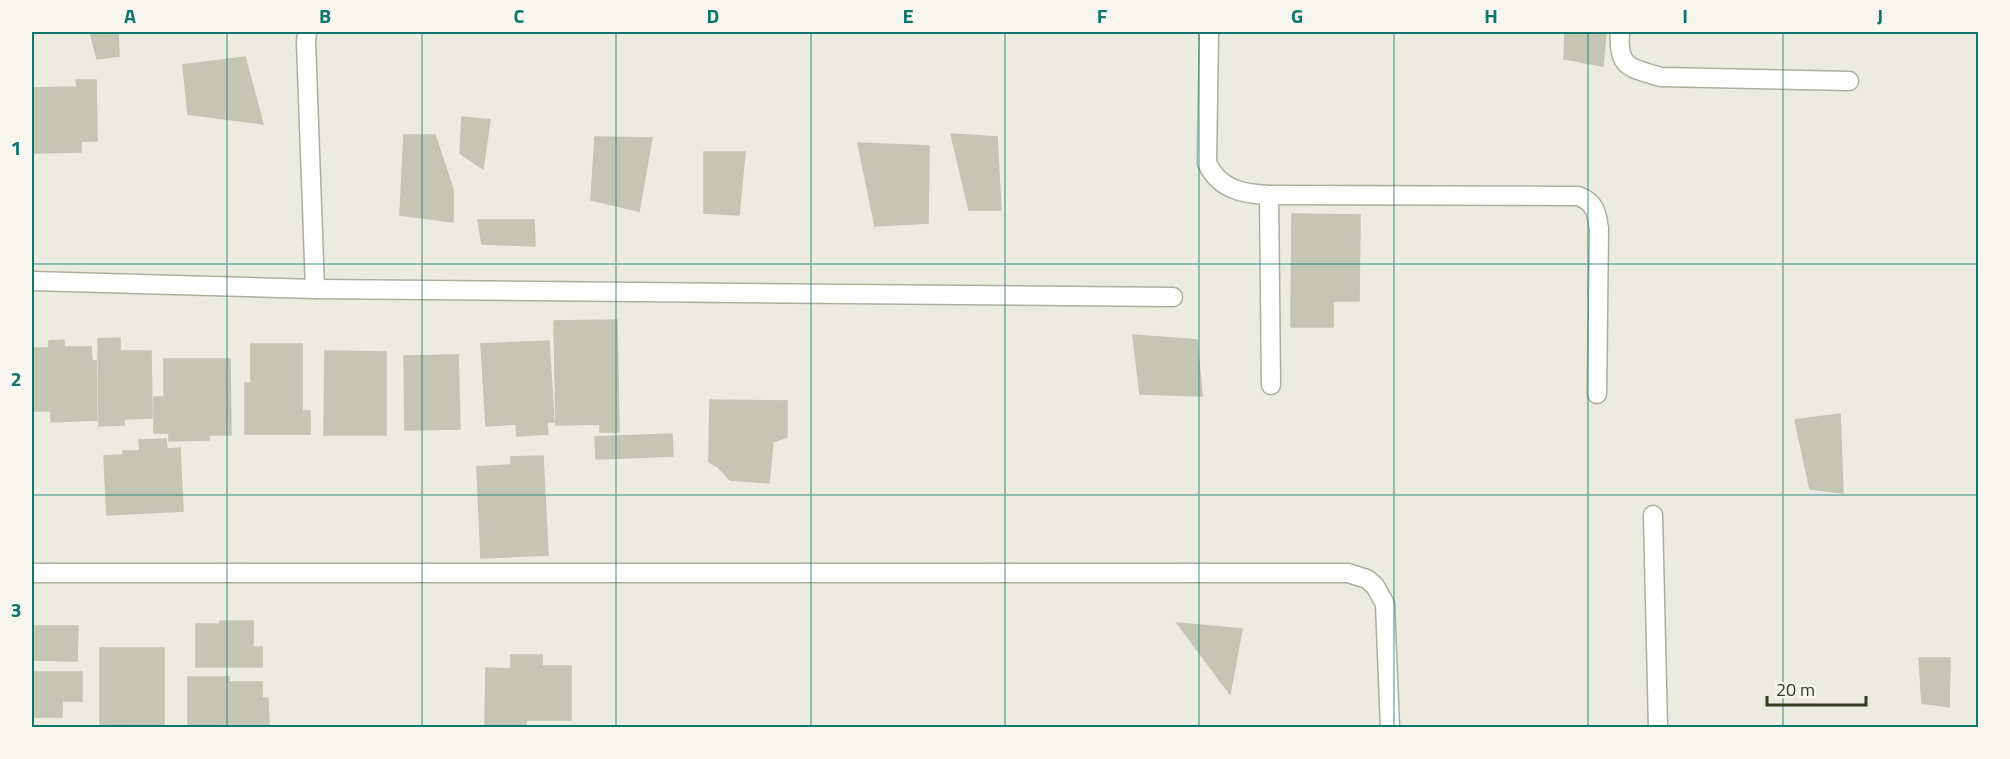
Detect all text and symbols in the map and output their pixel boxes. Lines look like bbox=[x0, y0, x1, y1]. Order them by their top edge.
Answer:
text: A bbox=[124, 0, 136, 31]
text: B bbox=[319, 0, 331, 31]
text: C bbox=[514, 0, 525, 31]
text: D bbox=[707, 0, 719, 31]
text: E bbox=[902, 0, 914, 31]
text: F bbox=[1097, 0, 1108, 31]
text: G bbox=[1291, 0, 1303, 31]
text: H bbox=[1484, 0, 1498, 31]
text: I bbox=[1682, 0, 1688, 31]
text: J bbox=[1877, 0, 1883, 31]
text: 1 bbox=[10, 132, 22, 163]
text: 2 bbox=[10, 363, 22, 394]
text: 3 bbox=[10, 594, 22, 625]
scale bar bbox=[1767, 669, 1866, 707]
text: 20 m bbox=[1776, 676, 1815, 703]

